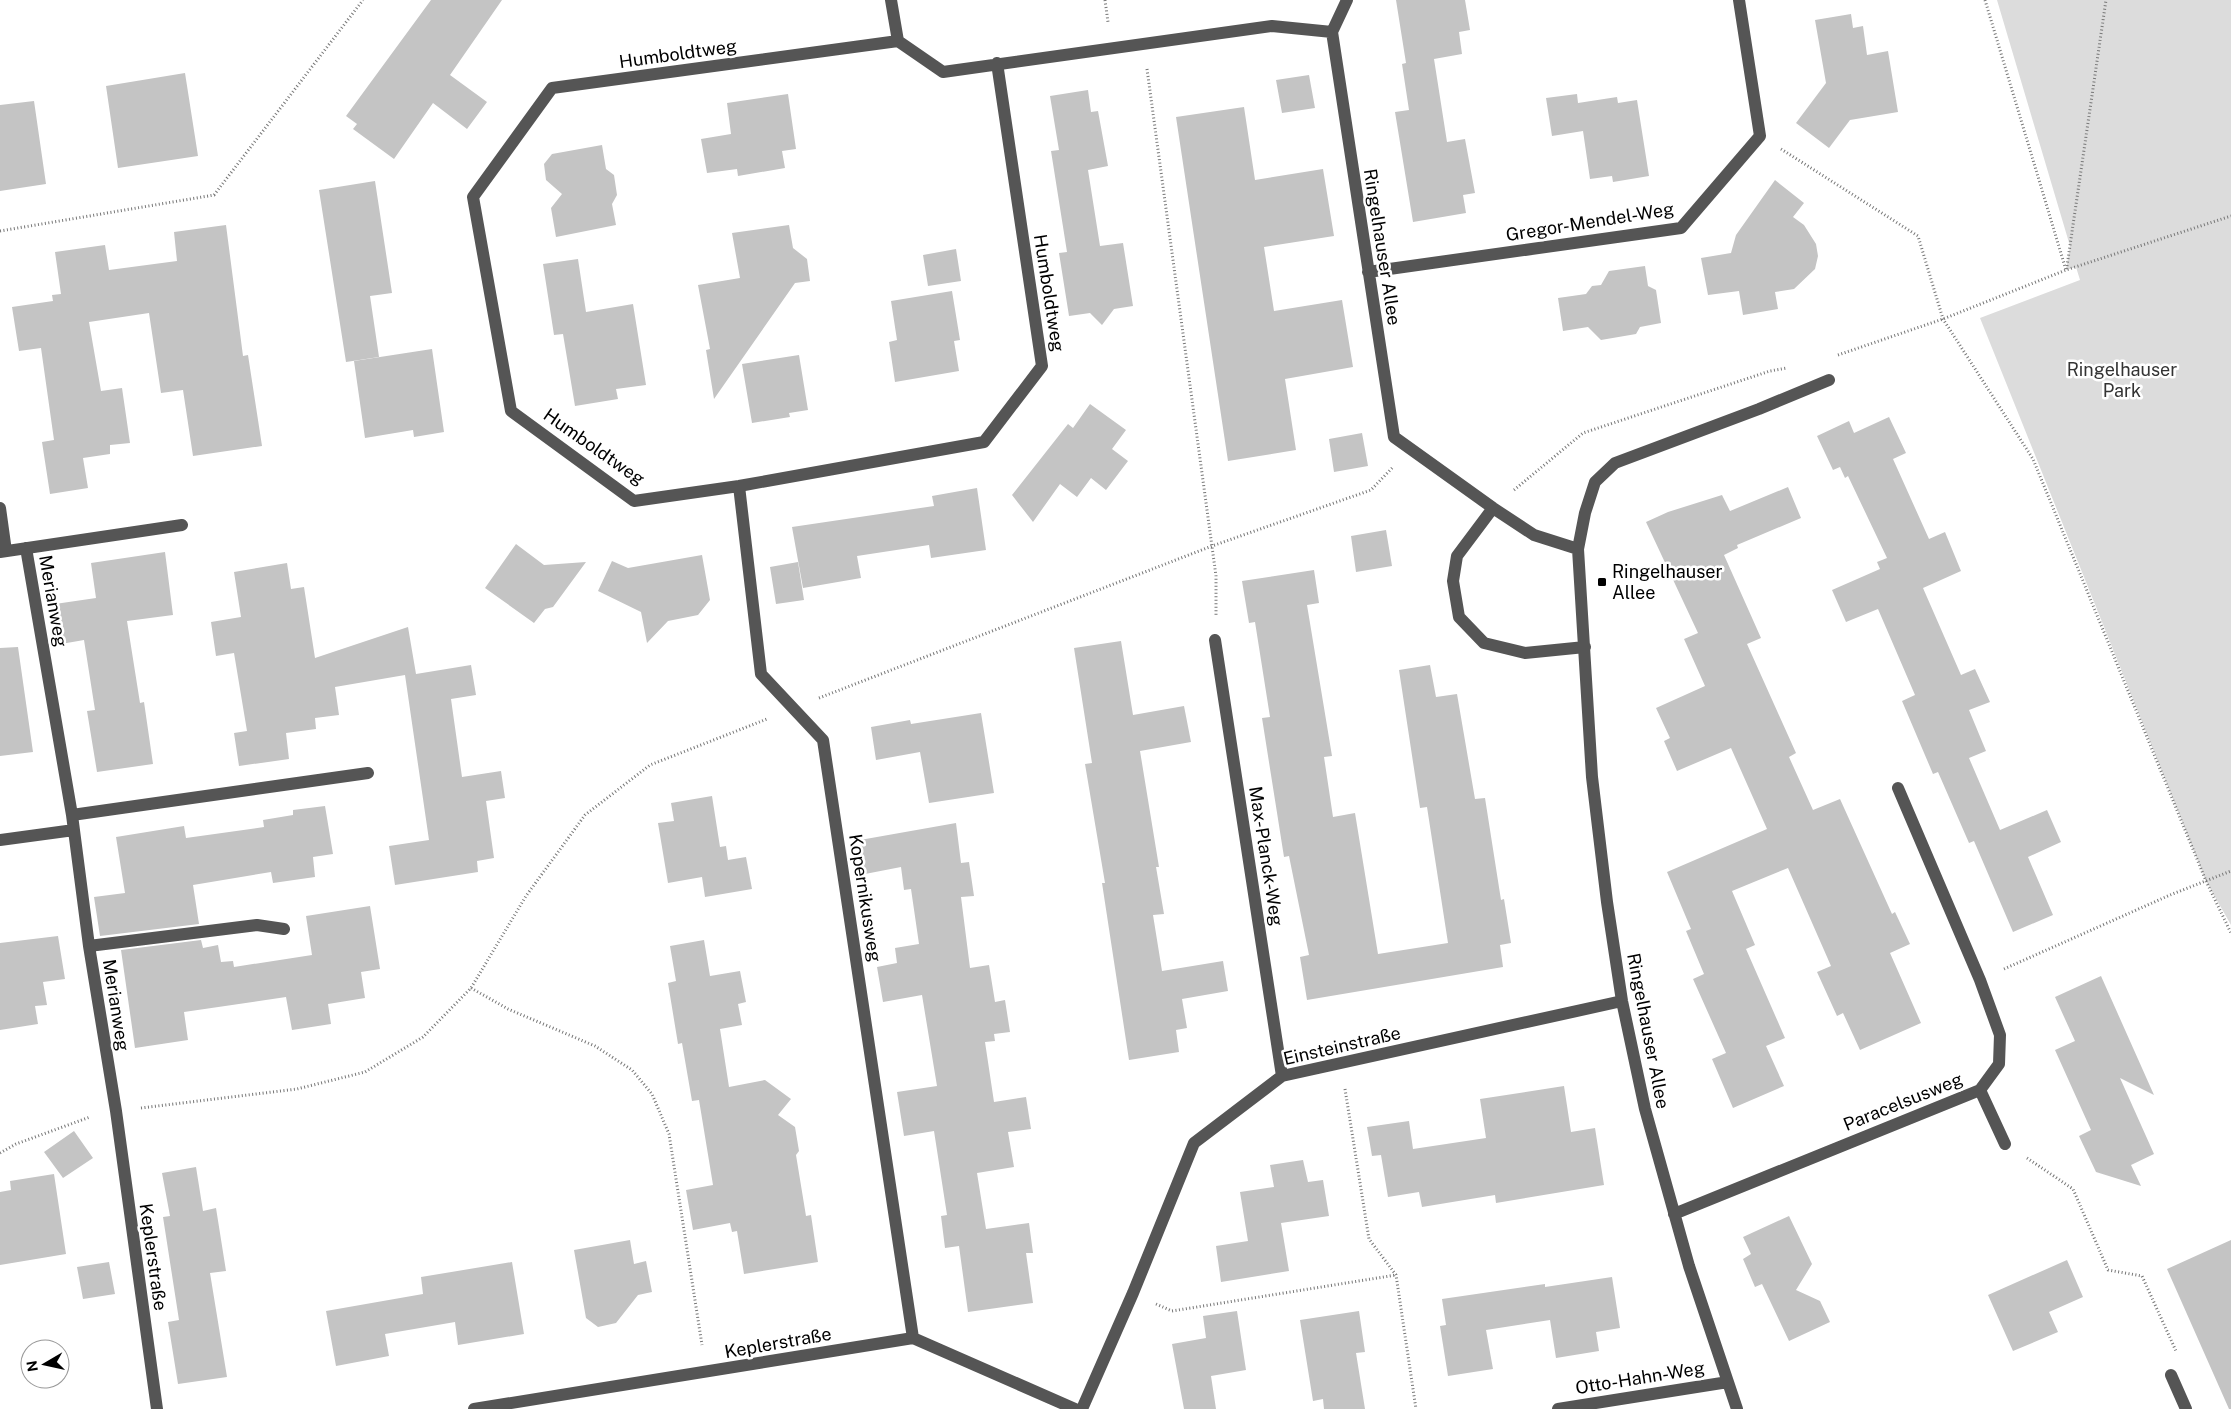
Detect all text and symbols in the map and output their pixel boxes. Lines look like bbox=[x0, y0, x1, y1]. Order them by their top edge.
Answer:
street label: Humboldtweg bbox=[618, 35, 738, 72]
street label: Ringelhauser Allee bbox=[1360, 167, 1405, 327]
street label: Gregor-Mendel-Weg bbox=[1504, 198, 1675, 245]
street label: Humboldtweg bbox=[1030, 233, 1069, 353]
park label: Ringelhauser Park bbox=[2067, 359, 2177, 401]
street label: Humboldtweg bbox=[540, 404, 649, 489]
street label: Merianweg bbox=[35, 553, 72, 648]
place label: Ringelhauser Allee bbox=[1612, 561, 1723, 603]
marker: Ringelhauser Allee bbox=[1596, 576, 1608, 588]
street label: Max-Planck-Weg bbox=[1245, 784, 1288, 927]
street label: Kopernikusweg bbox=[845, 832, 886, 964]
street label: Ringelhauser Allee bbox=[1623, 951, 1674, 1111]
street label: Merianweg bbox=[99, 957, 134, 1052]
street label: Einsteinstraße bbox=[1281, 1022, 1403, 1069]
street label: Paracelsusweg bbox=[1840, 1068, 1966, 1135]
street label: Keplerstraße bbox=[136, 1202, 171, 1312]
street label: Keplerstraße bbox=[723, 1323, 833, 1362]
north arrow bbox=[20, 1339, 70, 1389]
street label: Otto-Hahn-Weg bbox=[1574, 1357, 1706, 1398]
text: N bbox=[23, 1359, 41, 1373]

